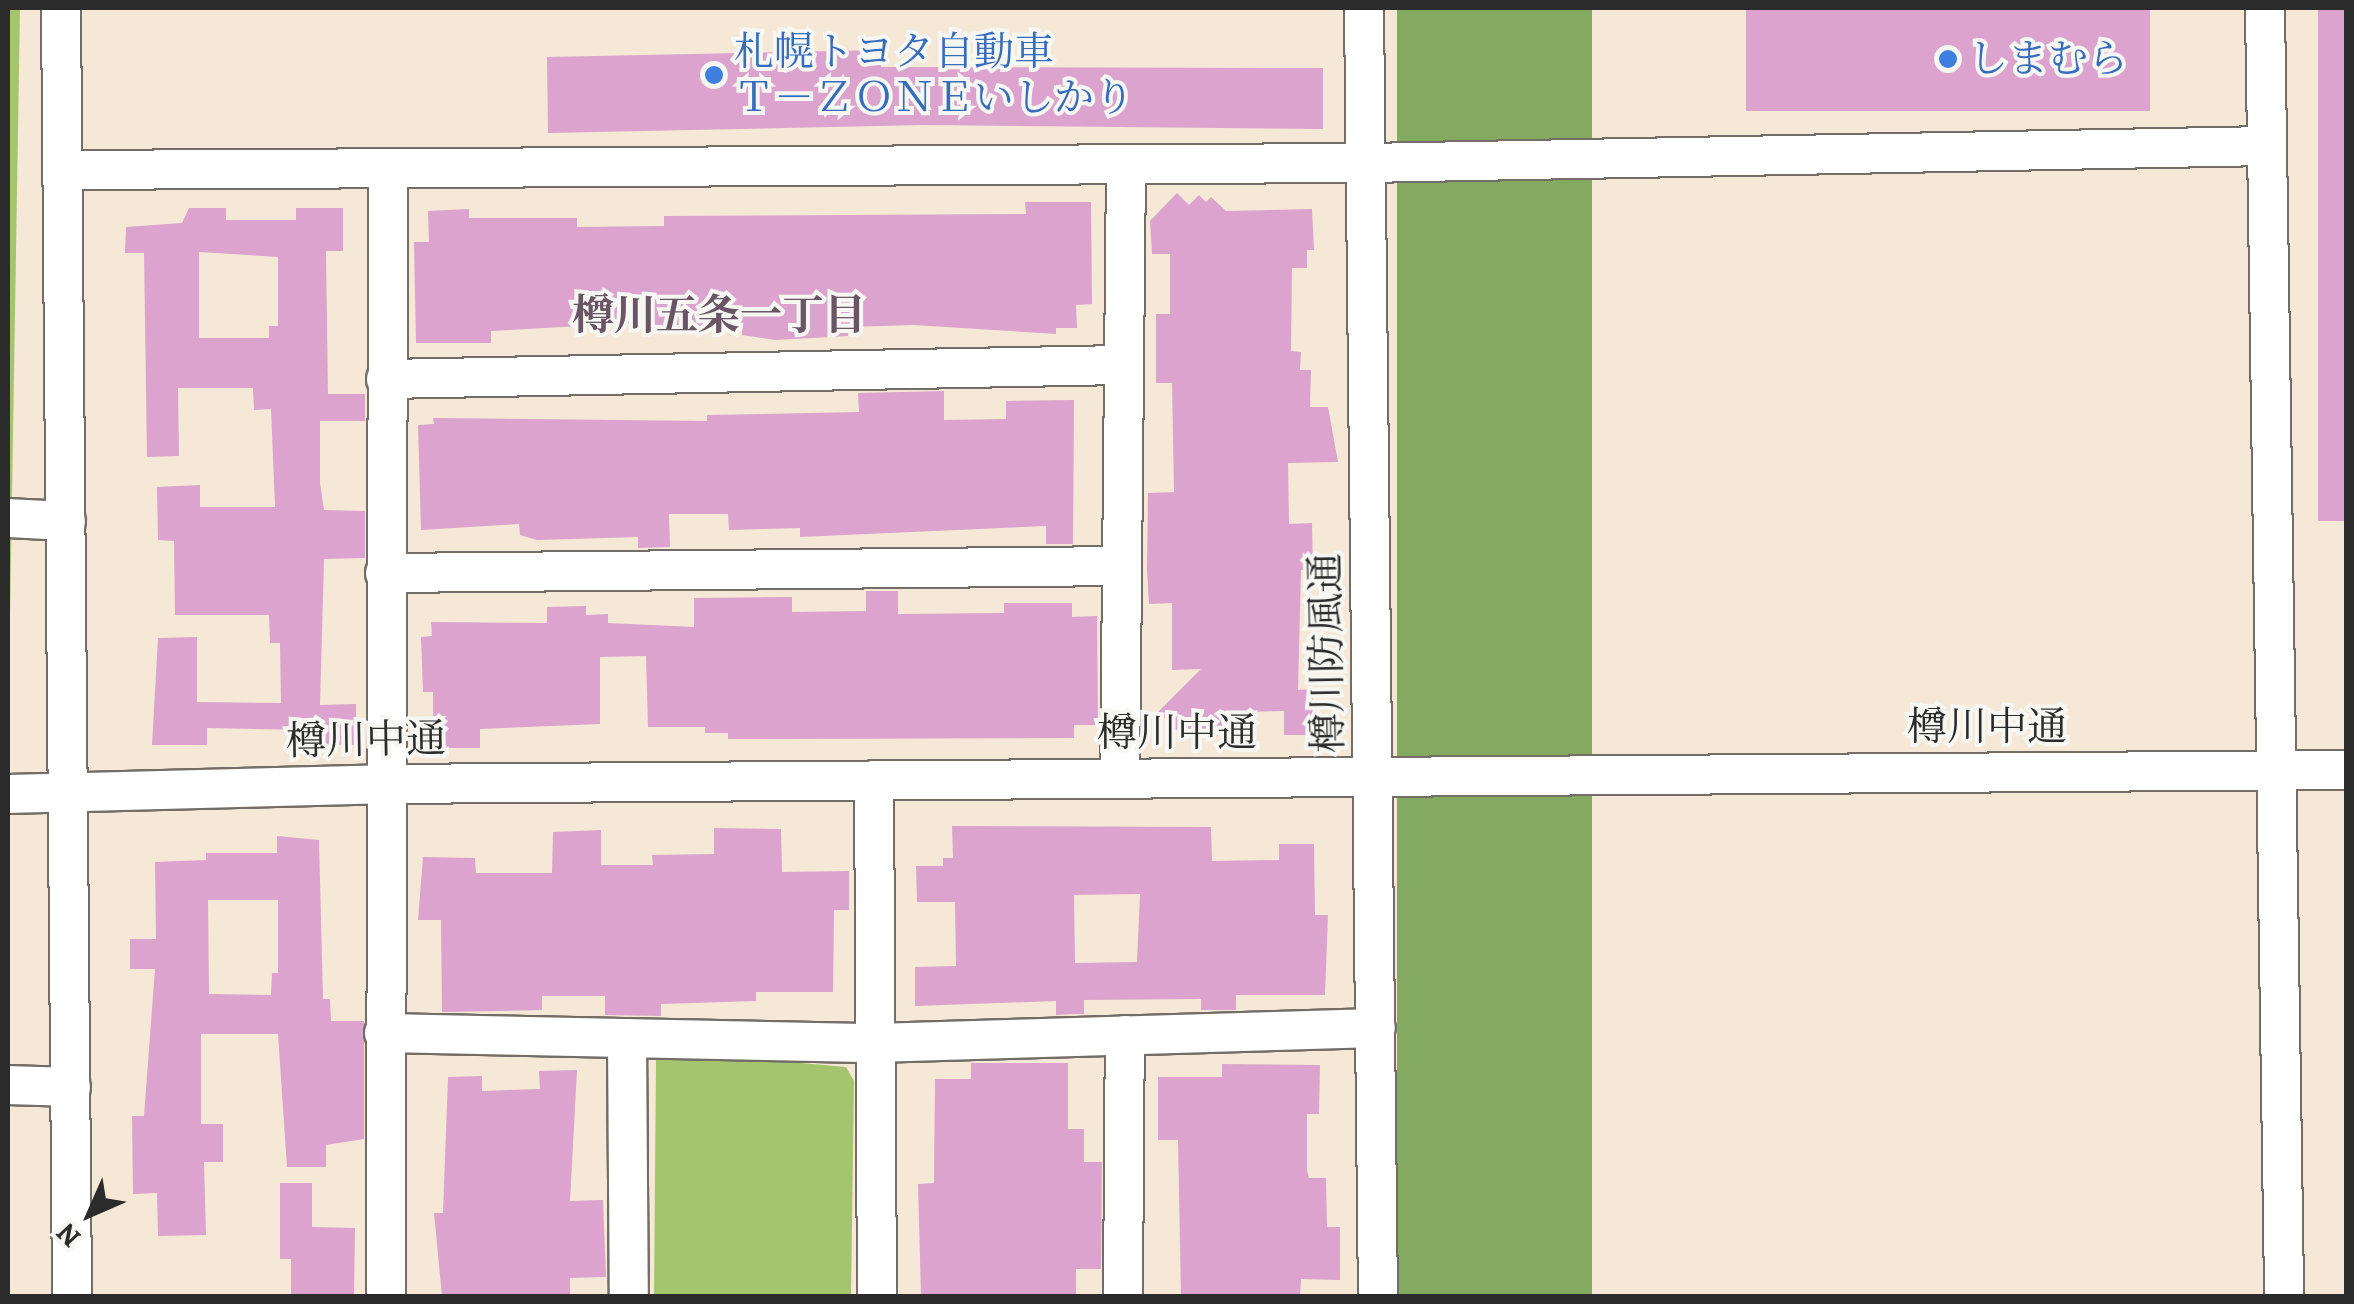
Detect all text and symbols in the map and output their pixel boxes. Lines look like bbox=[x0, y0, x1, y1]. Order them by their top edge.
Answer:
place label: 札幌トヨタ自動車 Ｔ－ＺＯＮＥいしかり bbox=[734, 28, 1134, 122]
place label: しまむら bbox=[1968, 35, 2128, 83]
marker: しまむら bbox=[1937, 48, 1959, 70]
marker: 札幌トヨタ自動車 Ｔ－ＺＯＮＥいしかり bbox=[703, 64, 725, 86]
district label: 樽川五条一丁目 bbox=[572, 290, 866, 340]
street label: 樽川防風通 bbox=[1301, 553, 1353, 753]
street label: 樽川中通 bbox=[1907, 703, 2067, 751]
street label: 樽川中通 bbox=[1097, 709, 1257, 757]
street label: 樽川中通 bbox=[286, 715, 446, 765]
north arrow bbox=[40, 1164, 140, 1264]
text: N bbox=[48, 1215, 89, 1256]

